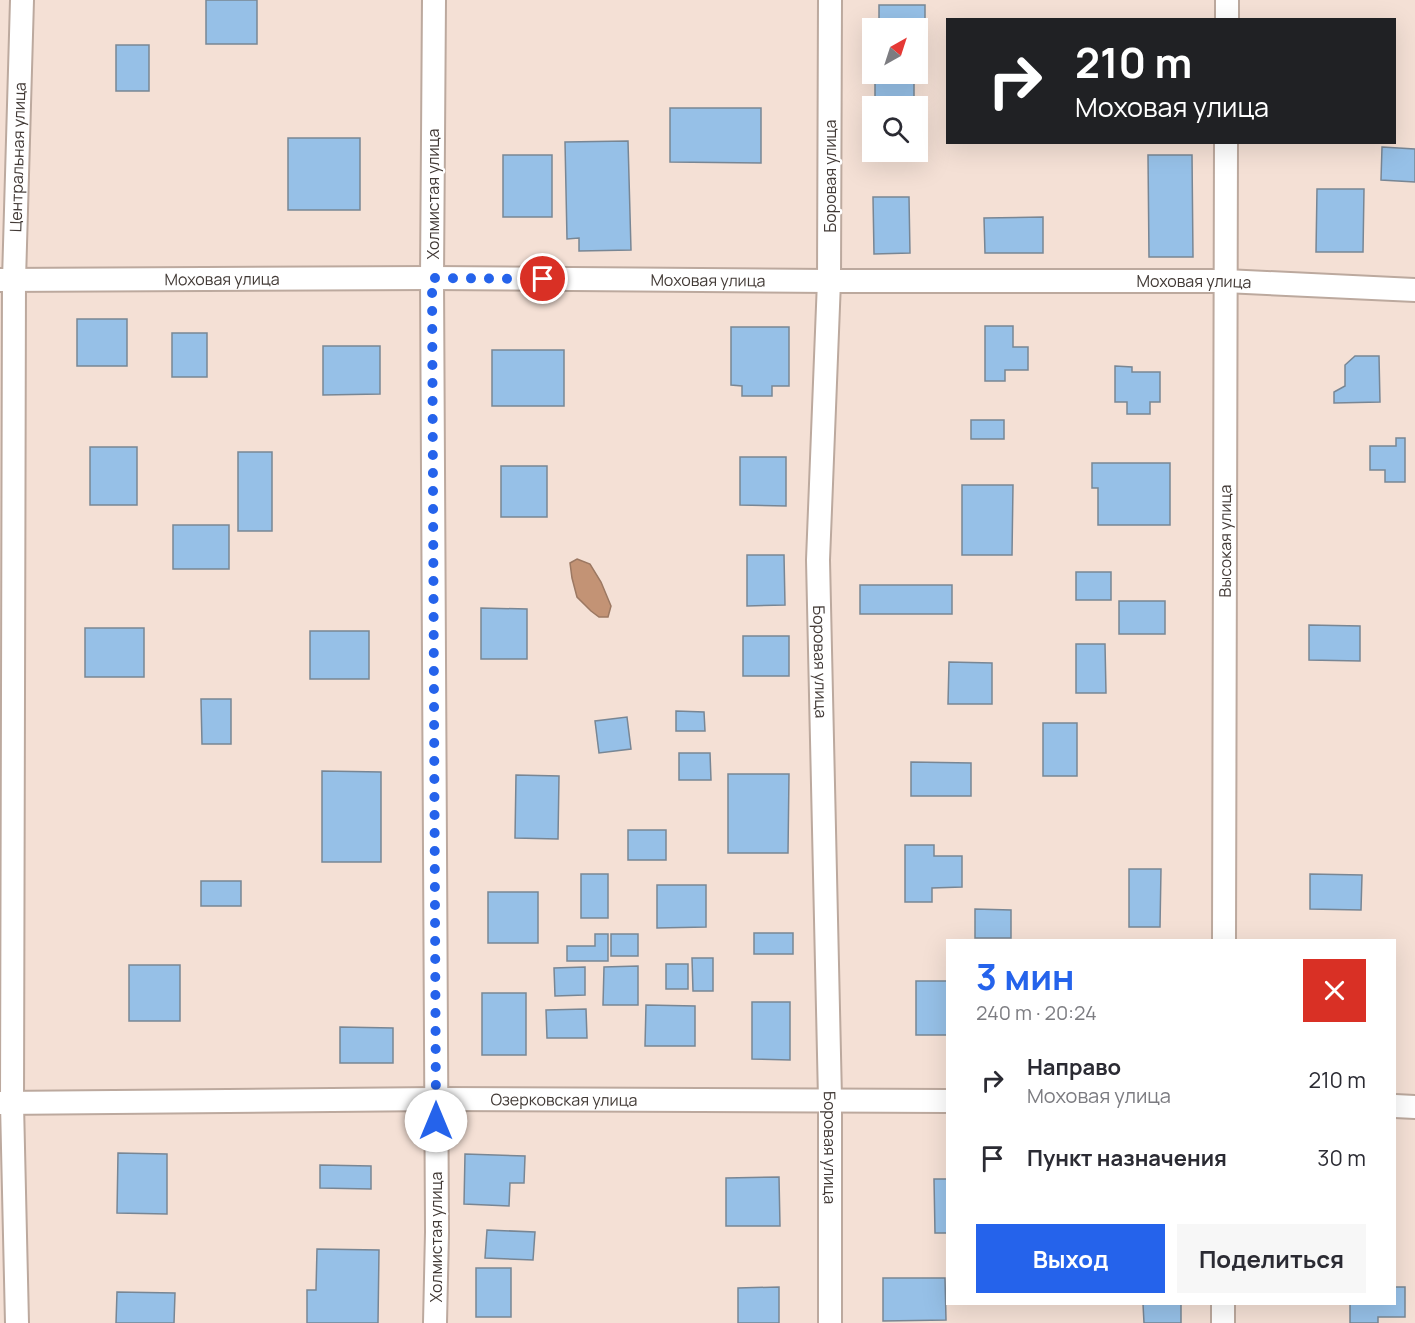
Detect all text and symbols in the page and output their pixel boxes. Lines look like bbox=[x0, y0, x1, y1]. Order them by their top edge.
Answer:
north arrow bbox=[862, 18, 928, 84]
map controls bbox=[862, 18, 928, 162]
text: 210 m bbox=[1075, 33, 1192, 91]
icon: right bbox=[976, 42, 1054, 120]
street label: Центральная улица bbox=[4, 82, 31, 232]
text: Моховая улица bbox=[1075, 88, 1269, 125]
button: search bbox=[862, 96, 928, 162]
street label: Боровая улица bbox=[819, 120, 841, 232]
street label: Холмистая улица bbox=[422, 129, 444, 259]
pin bbox=[517, 253, 568, 304]
icon: arrive bbox=[526, 262, 559, 295]
street label: Моховая улица bbox=[164, 268, 280, 290]
street label: Моховая улица bbox=[650, 269, 766, 292]
street label: Моховая улица bbox=[1136, 270, 1252, 293]
street label: Высокая улица bbox=[1214, 485, 1236, 597]
street label: Боровая улица bbox=[808, 605, 833, 718]
text: 3 мин bbox=[976, 952, 1075, 1001]
button: close bbox=[1303, 959, 1366, 1022]
text: 240 m · 20:24 bbox=[976, 999, 1097, 1026]
text: Направо bbox=[1027, 1052, 1121, 1082]
icon: right bbox=[976, 1064, 1009, 1097]
text: 210 m bbox=[1308, 1065, 1366, 1095]
text: Моховая улица bbox=[1027, 1082, 1171, 1109]
street label: Озерковская улица bbox=[490, 1088, 638, 1111]
position arrow bbox=[404, 1089, 468, 1153]
street label: Боровая улица bbox=[819, 1091, 841, 1204]
icon: arrive bbox=[976, 1142, 1009, 1175]
text: Пункт назначения bbox=[1027, 1143, 1227, 1173]
text: 30 m bbox=[1317, 1143, 1366, 1173]
street label: Холмистая улица bbox=[425, 1172, 447, 1302]
button: Выход bbox=[976, 1224, 1165, 1293]
button: Поделиться bbox=[1177, 1224, 1366, 1293]

